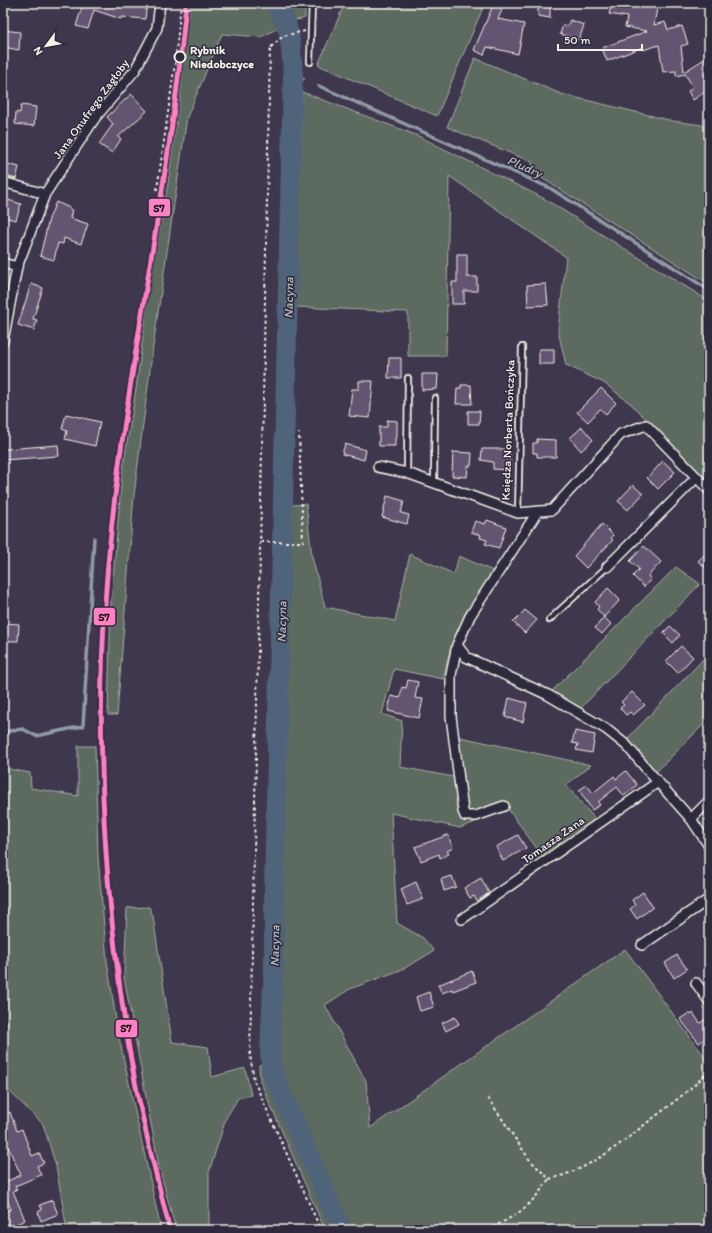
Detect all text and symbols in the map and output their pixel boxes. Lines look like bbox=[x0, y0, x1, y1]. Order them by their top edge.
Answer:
north arrow bbox=[26, 26, 66, 66]
scale bar bbox=[558, 26, 642, 52]
text: 50 m bbox=[564, 33, 590, 47]
place label: Rybnik Niedobczyce bbox=[190, 43, 254, 72]
text: N bbox=[30, 44, 45, 58]
marker: Rybnik Niedobczyce bbox=[173, 50, 187, 64]
street label: Jana Onufrego Zagłoby bbox=[50, 56, 132, 161]
water label: Pludry bbox=[505, 152, 546, 182]
line badge: S7 bbox=[148, 198, 171, 217]
text: S7 bbox=[153, 202, 165, 215]
water label: Nacyna bbox=[281, 277, 296, 319]
street label: Księdza Norberta Bończyka bbox=[499, 359, 517, 501]
water label: Nacyna bbox=[274, 601, 289, 643]
line badge: S7 bbox=[93, 607, 116, 626]
text: S7 bbox=[98, 611, 110, 624]
street label: Tomasza Zana bbox=[519, 813, 587, 867]
water label: Nacyna bbox=[267, 925, 282, 967]
line badge: S7 bbox=[115, 1019, 138, 1038]
text: S7 bbox=[120, 1022, 132, 1035]

